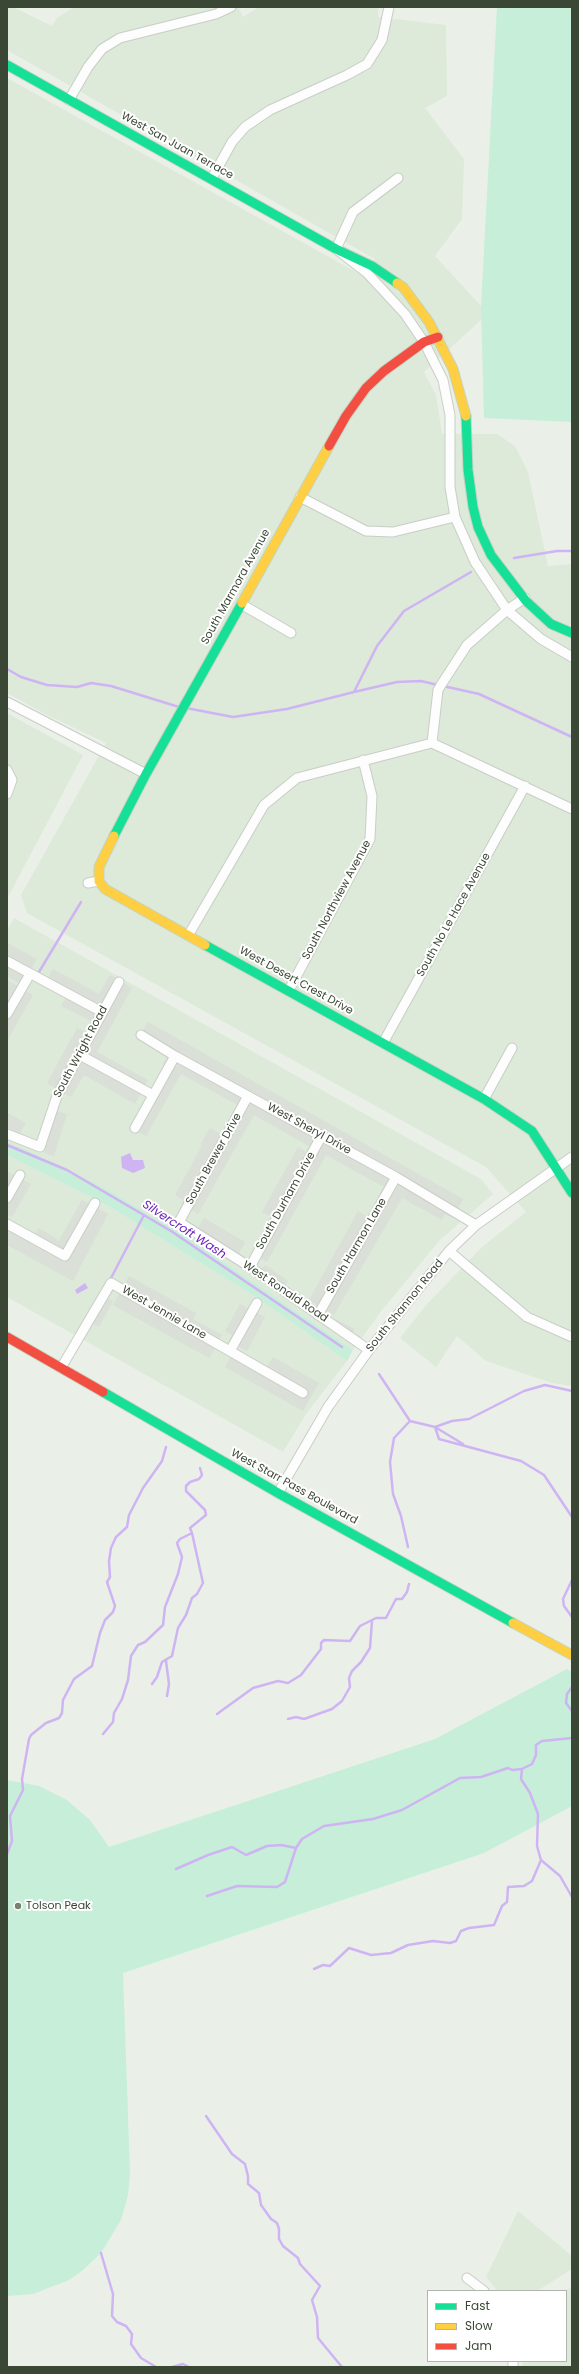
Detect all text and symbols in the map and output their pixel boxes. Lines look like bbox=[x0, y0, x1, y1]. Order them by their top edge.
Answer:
street label: West San Juan Terrace bbox=[119, 110, 235, 182]
street label: South Marmora Avenue bbox=[199, 527, 273, 647]
street label: South Northview Avenue bbox=[300, 838, 374, 962]
street label: South No Le Hace Avenue bbox=[414, 851, 494, 979]
street label: West Desert Crest Drive bbox=[237, 944, 355, 1018]
street label: South Wright Road bbox=[51, 1004, 111, 1100]
street label: West Sheryl Drive bbox=[265, 1100, 353, 1158]
street label: South Brewer Drive bbox=[183, 1111, 245, 1207]
street label: South Durham Drive bbox=[254, 1150, 318, 1252]
street label: South Harmon Lane bbox=[324, 1196, 390, 1296]
water label: Silvercroft Wash bbox=[140, 1198, 228, 1262]
street label: South Shannon Road bbox=[364, 1257, 446, 1355]
street label: West Ronald Road bbox=[240, 1259, 330, 1325]
street label: West Jennie Lane bbox=[119, 1283, 209, 1343]
street label: West Starr Pass Boulevard bbox=[228, 1447, 360, 1527]
place label: Tolson Peak bbox=[26, 1899, 91, 1913]
marker: Tolson Peak bbox=[13, 1901, 23, 1911]
legend bbox=[427, 2290, 567, 2362]
text: Fast bbox=[465, 2297, 490, 2314]
text: Slow bbox=[465, 2317, 493, 2334]
text: Jam bbox=[465, 2337, 492, 2354]

